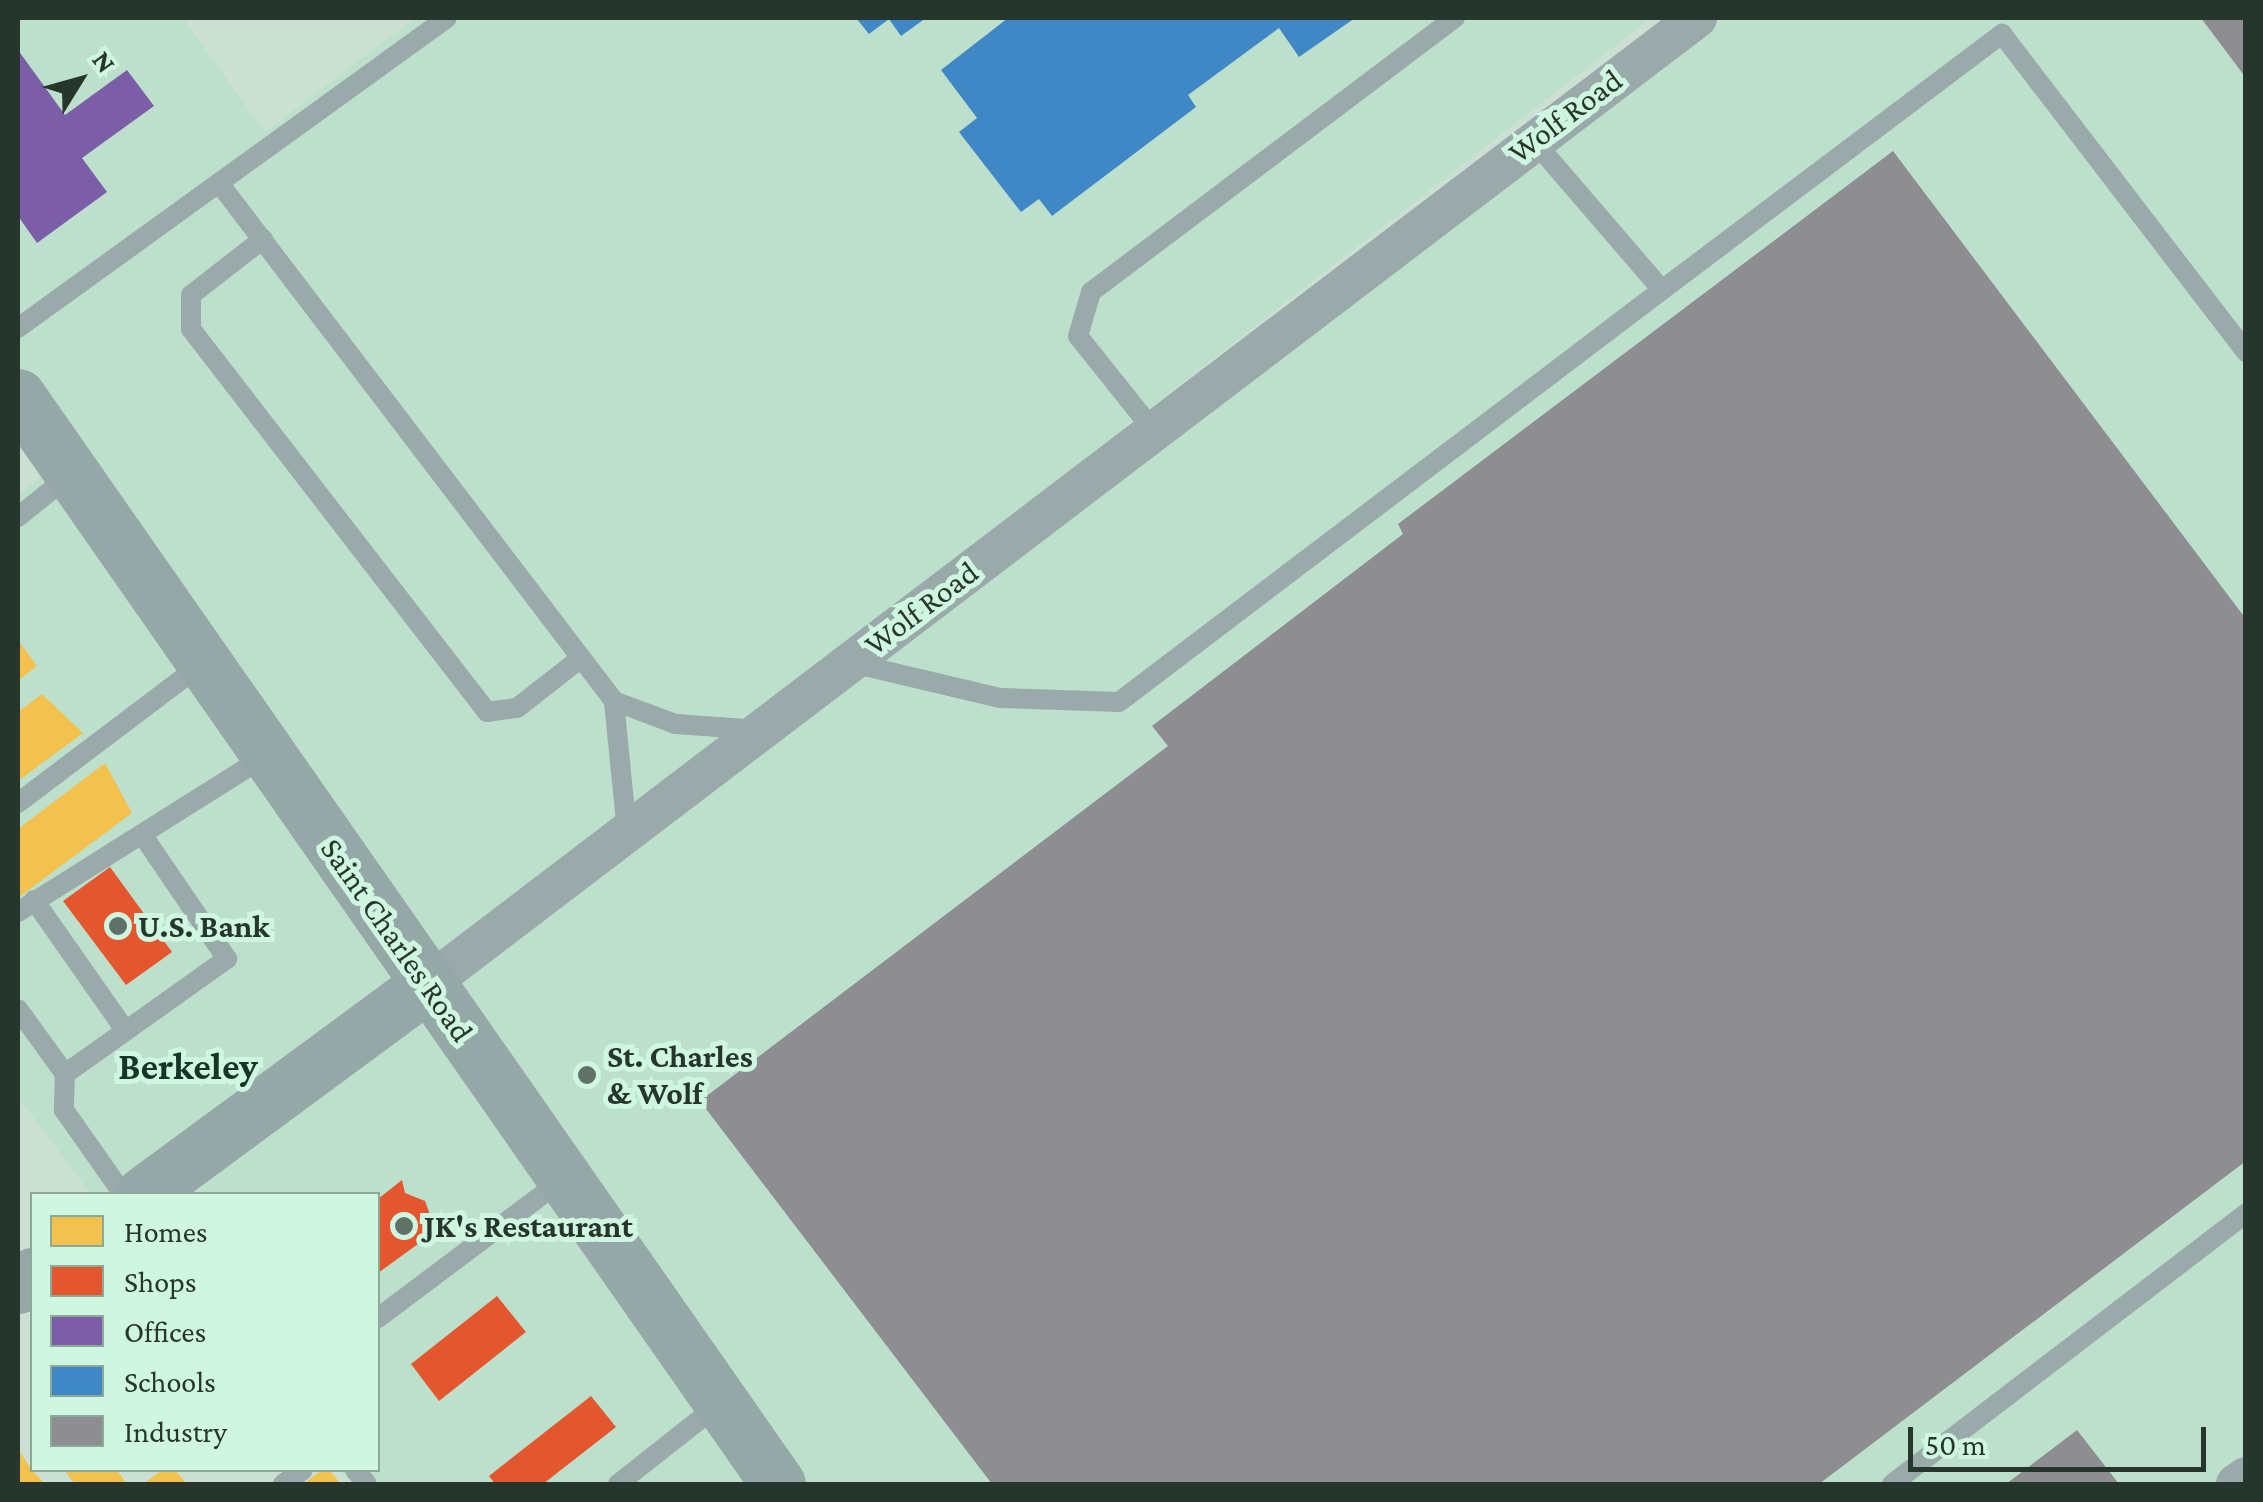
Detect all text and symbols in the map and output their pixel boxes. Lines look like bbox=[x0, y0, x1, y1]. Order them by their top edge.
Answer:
north arrow bbox=[30, 30, 130, 130]
text: N bbox=[86, 45, 122, 79]
street label: Wolf Road bbox=[1500, 61, 1630, 171]
street label: Wolf Road bbox=[856, 553, 986, 663]
street label: Saint Charles Road bbox=[312, 831, 482, 1049]
place label: U.S. Bank bbox=[138, 907, 270, 945]
marker: U.S. Bank bbox=[107, 915, 129, 937]
place label: St. Charles & Wolf bbox=[607, 1038, 753, 1113]
district label: Berkeley bbox=[118, 1044, 258, 1090]
marker: St. Charles & Wolf bbox=[576, 1064, 598, 1086]
legend bbox=[30, 1192, 380, 1472]
place label: JK's Restaurant bbox=[424, 1207, 633, 1245]
text: Homes bbox=[124, 1215, 208, 1248]
marker: JK's Restaurant bbox=[393, 1215, 415, 1237]
text: Shops bbox=[124, 1265, 197, 1298]
text: Offices bbox=[124, 1315, 206, 1348]
text: Schools bbox=[124, 1365, 216, 1398]
scale bar bbox=[1913, 1407, 2210, 1469]
text: Industry bbox=[124, 1415, 227, 1448]
text: 50 m bbox=[1925, 1428, 1986, 1461]

